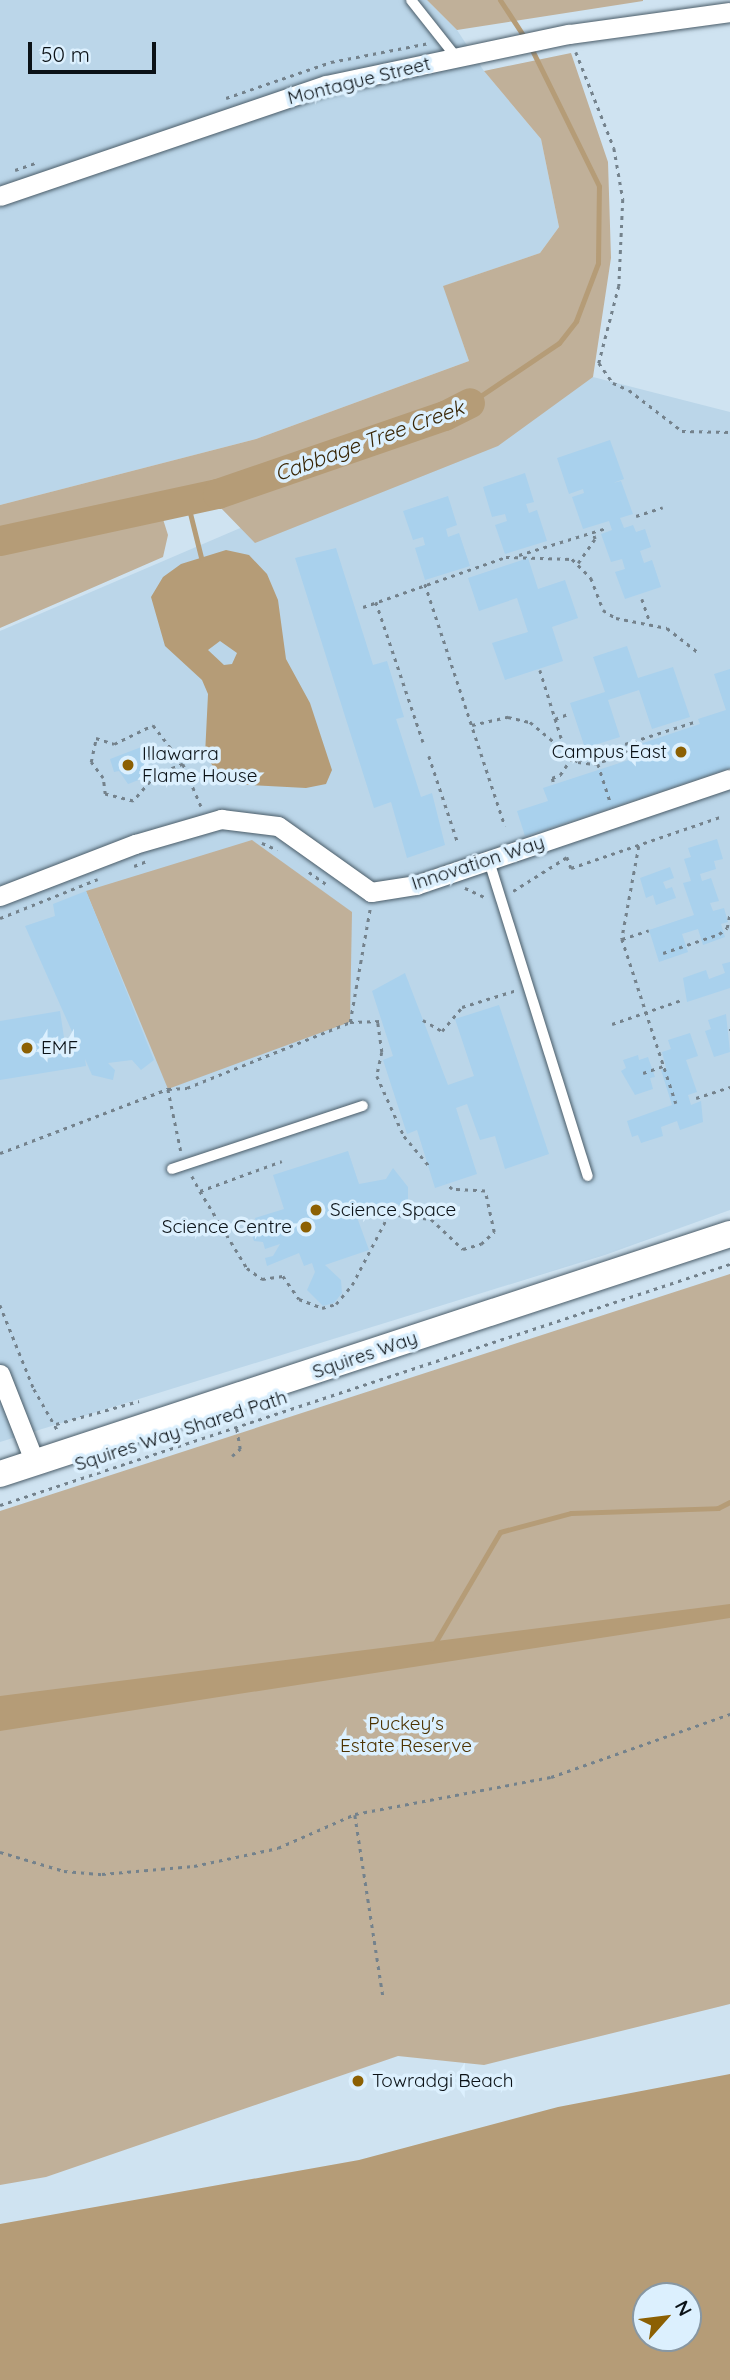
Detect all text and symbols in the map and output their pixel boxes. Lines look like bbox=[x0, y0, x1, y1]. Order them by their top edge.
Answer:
scale bar bbox=[32, 28, 159, 72]
text: 50 m bbox=[41, 41, 90, 67]
street label: Montague Street bbox=[285, 52, 433, 110]
water label: Cabbage Tree Creek bbox=[271, 394, 467, 486]
place label: Campus East bbox=[552, 741, 667, 763]
place label: Illawarra Flame House bbox=[142, 743, 258, 787]
marker: Campus East bbox=[673, 744, 689, 760]
marker: Illawarra Flame House bbox=[120, 757, 136, 773]
street label: Innovation Way bbox=[409, 831, 547, 895]
place label: EMF bbox=[41, 1037, 78, 1059]
marker: EMF bbox=[19, 1040, 35, 1056]
place label: Science Space bbox=[330, 1199, 456, 1221]
marker: Science Space bbox=[308, 1202, 324, 1218]
place label: Science Centre bbox=[162, 1216, 292, 1238]
marker: Science Centre bbox=[298, 1219, 314, 1235]
street label: Squires Way bbox=[310, 1326, 420, 1384]
street label: Squires Way Shared Path bbox=[72, 1386, 290, 1476]
park label: Puckey's Estate Reserve bbox=[340, 1713, 472, 1757]
place label: Towradgi Beach bbox=[372, 2070, 513, 2092]
marker: Towradgi Beach bbox=[350, 2073, 366, 2089]
north arrow bbox=[632, 2282, 702, 2352]
text: N bbox=[670, 2296, 698, 2320]

